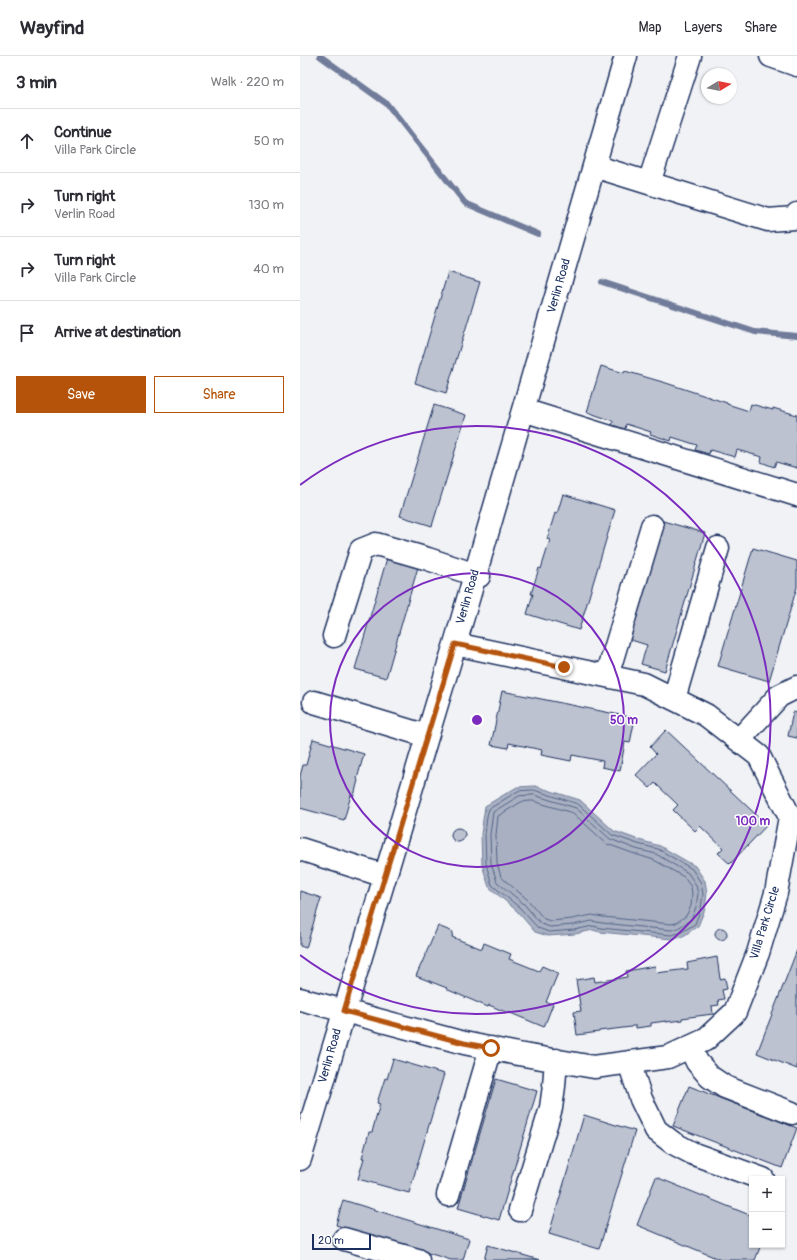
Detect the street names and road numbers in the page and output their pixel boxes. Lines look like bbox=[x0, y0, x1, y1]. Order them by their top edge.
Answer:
street label: Verlin Road bbox=[544, 257, 574, 315]
street label: Verlin Road bbox=[453, 568, 483, 626]
street label: Villa Park Circle bbox=[747, 885, 783, 961]
street label: Verlin Road bbox=[315, 1027, 345, 1085]

